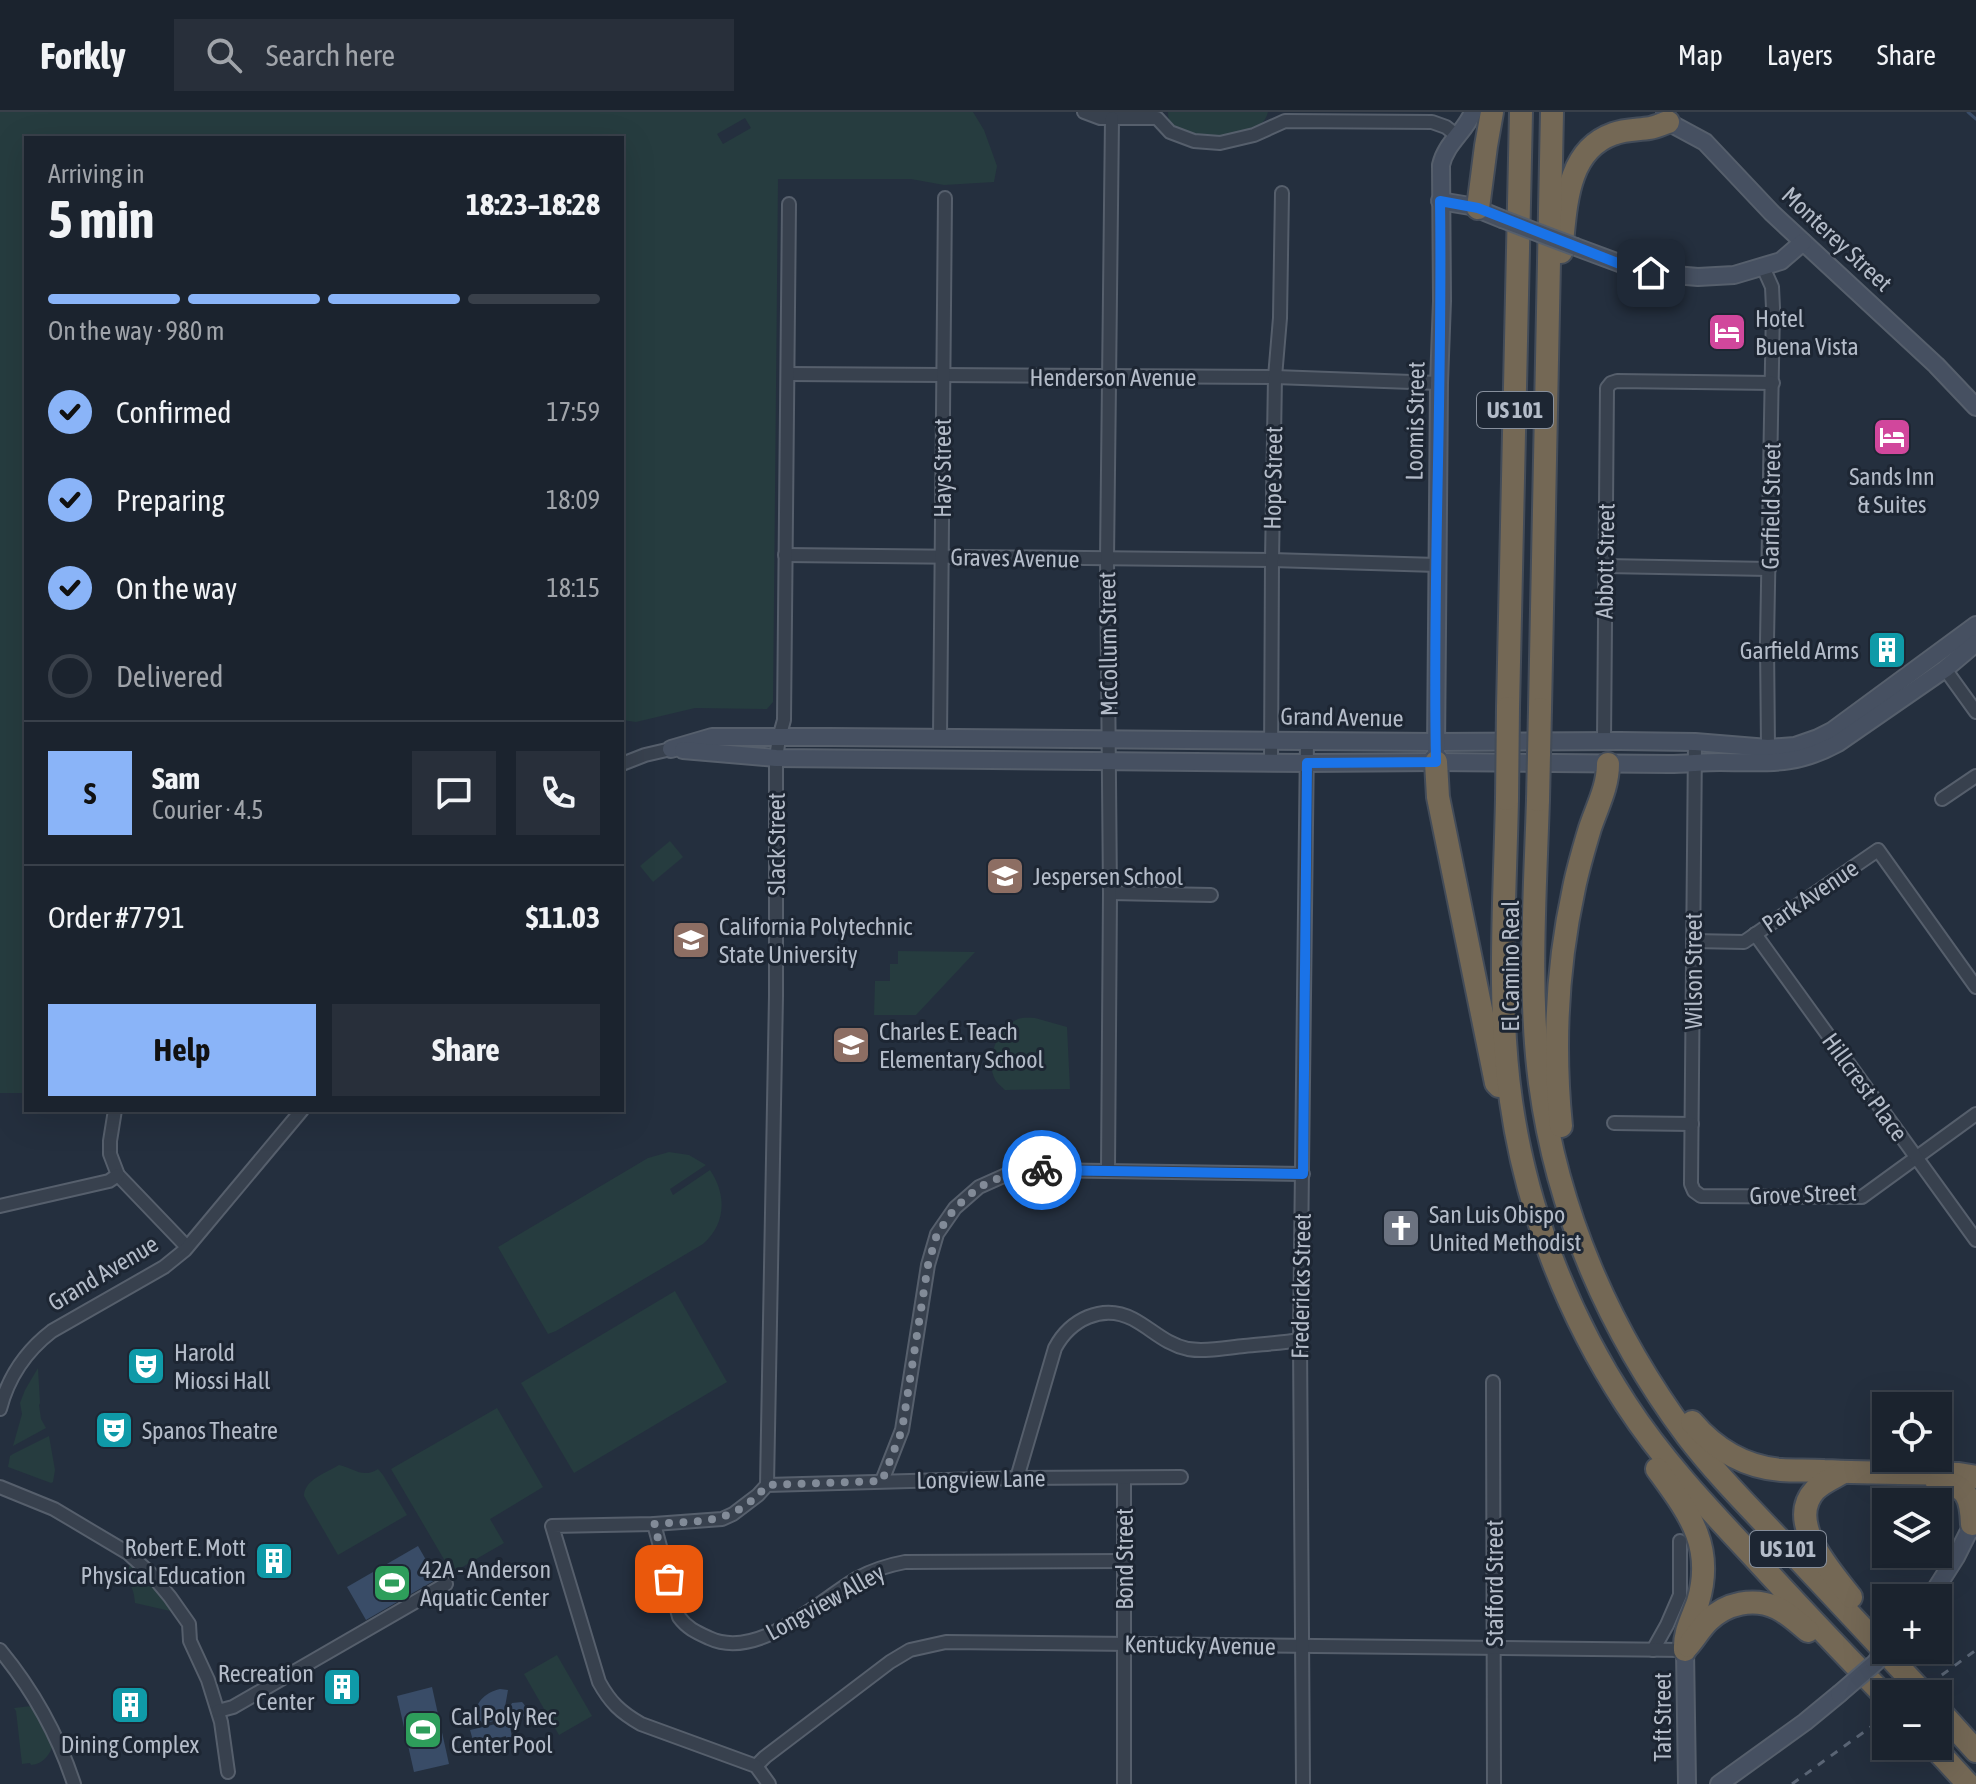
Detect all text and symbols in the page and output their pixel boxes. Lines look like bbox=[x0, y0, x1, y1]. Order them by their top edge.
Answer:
search box bbox=[174, 19, 734, 91]
icon: search bbox=[202, 33, 246, 77]
text: Forkly bbox=[40, 34, 126, 77]
text: Search here bbox=[266, 38, 395, 72]
text: Map bbox=[1678, 39, 1723, 71]
text: Layers bbox=[1767, 39, 1833, 71]
text: Share bbox=[1877, 39, 1936, 71]
text: Arriving in bbox=[48, 159, 145, 189]
street label: Monterey Street bbox=[1777, 181, 1898, 297]
text: 18:23–18:28 bbox=[466, 187, 600, 221]
text: 5 min bbox=[48, 189, 154, 249]
pin bbox=[1617, 239, 1685, 307]
icon: home bbox=[1629, 251, 1673, 295]
place label: Hotel Buena Vista bbox=[1755, 305, 1859, 360]
hotel icon: Hotel Buena Vista bbox=[1706, 311, 1748, 353]
text: On the way · 980 m bbox=[48, 316, 225, 346]
street label: Loomis Street bbox=[1400, 361, 1430, 481]
street label: Henderson Avenue bbox=[1030, 364, 1196, 391]
icon: check bbox=[48, 390, 92, 434]
road number: US 101 bbox=[1477, 392, 1553, 428]
text: Confirmed bbox=[116, 395, 231, 429]
text: 17:59 bbox=[546, 397, 600, 427]
hotel icon: Sands Inn & Suites bbox=[1871, 416, 1913, 458]
street label: Hays Street bbox=[929, 418, 956, 518]
street label: Hope Street bbox=[1259, 426, 1287, 530]
street label: Garfield Street bbox=[1756, 442, 1786, 570]
place label: Sands Inn & Suites bbox=[1849, 463, 1935, 518]
icon: check bbox=[48, 478, 92, 522]
text: Preparing bbox=[116, 483, 225, 517]
text: 18:09 bbox=[546, 485, 600, 515]
street label: Abbott Street bbox=[1590, 503, 1620, 619]
street label: Graves Avenue bbox=[950, 543, 1080, 573]
icon: check bbox=[48, 566, 92, 610]
text: On the way bbox=[116, 571, 237, 605]
street label: McCollum Street bbox=[1093, 571, 1123, 717]
text: 18:15 bbox=[546, 573, 600, 603]
building icon: Garfield Arms bbox=[1866, 629, 1908, 671]
place label: Garfield Arms bbox=[1740, 637, 1859, 664]
text: Delivered bbox=[116, 659, 224, 693]
street label: Grand Avenue bbox=[1280, 702, 1404, 732]
button: chat bbox=[412, 751, 496, 835]
button: phone bbox=[516, 751, 600, 835]
text: Sam bbox=[152, 761, 200, 795]
text: S bbox=[84, 776, 96, 810]
street label: Slack Street bbox=[763, 792, 790, 895]
text: Courier · 4.5 bbox=[152, 795, 263, 825]
street label: Park Avenue bbox=[1757, 854, 1863, 938]
school or university icon: Jespersen School bbox=[984, 855, 1026, 897]
place label: Jespersen School bbox=[1033, 863, 1184, 890]
text: Order #7791 bbox=[48, 900, 185, 934]
text: $11.03 bbox=[526, 900, 600, 934]
street label: El Camino Real bbox=[1497, 900, 1524, 1032]
place label: California Polytechnic State University bbox=[719, 913, 912, 968]
street label: Wilson Street bbox=[1680, 913, 1707, 1029]
school or university icon: California Polytechnic State University bbox=[670, 919, 712, 961]
button: Help bbox=[48, 1004, 316, 1096]
button: Share bbox=[332, 1004, 600, 1096]
place label: Charles E. Teach Elementary School bbox=[879, 1018, 1045, 1073]
school or university icon: Charles E. Teach Elementary School bbox=[830, 1024, 872, 1066]
street label: Hillcrest Place bbox=[1817, 1028, 1913, 1146]
courier bbox=[1002, 1130, 1082, 1210]
icon: bike bbox=[1020, 1148, 1064, 1192]
street label: Grove Street bbox=[1749, 1179, 1857, 1209]
place label: San Luis Obispo United Methodist bbox=[1429, 1201, 1582, 1256]
church icon: San Luis Obispo United Methodist bbox=[1380, 1207, 1422, 1249]
street label: Fredericks Street bbox=[1286, 1213, 1316, 1359]
street label: Grand Avenue bbox=[43, 1230, 163, 1316]
place label: Harold Miossi Hall bbox=[174, 1339, 271, 1394]
theatre icon: Harold Miossi Hall bbox=[125, 1345, 167, 1387]
map controls bbox=[1872, 1392, 1952, 1760]
button: locate bbox=[1872, 1392, 1952, 1472]
theatre icon: Spanos Theatre bbox=[93, 1409, 135, 1451]
place label: Spanos Theatre bbox=[142, 1417, 278, 1444]
street label: Longview Lane bbox=[916, 1464, 1046, 1494]
button: layers bbox=[1872, 1488, 1952, 1568]
street label: Bond Street bbox=[1111, 1508, 1138, 1610]
street label: Stafford Street bbox=[1481, 1519, 1508, 1646]
road number: US 101 bbox=[1750, 1531, 1826, 1567]
place label: Robert E. Mott Physical Education bbox=[80, 1534, 246, 1589]
building icon: Robert E. Mott Physical Education bbox=[253, 1540, 295, 1582]
pin bbox=[635, 1545, 703, 1613]
place label: 42A - Anderson Aquatic Center bbox=[420, 1556, 551, 1611]
icon: bag bbox=[647, 1557, 691, 1601]
street label: Longview Alley bbox=[761, 1558, 889, 1646]
sports icon: 42A - Anderson Aquatic Center bbox=[371, 1562, 413, 1604]
button: + bbox=[1872, 1584, 1952, 1664]
street label: Kentucky Avenue bbox=[1124, 1630, 1276, 1660]
place label: Recreation Center bbox=[218, 1660, 315, 1715]
building icon: Recreation Center bbox=[321, 1666, 363, 1708]
street label: Taft Street bbox=[1649, 1672, 1676, 1762]
button: − bbox=[1872, 1680, 1952, 1760]
building icon: Dining Complex bbox=[109, 1684, 151, 1726]
place label: Cal Poly Rec Center Pool bbox=[451, 1703, 556, 1758]
sports icon: Cal Poly Rec Center Pool bbox=[402, 1709, 444, 1751]
place label: Dining Complex bbox=[61, 1731, 200, 1758]

